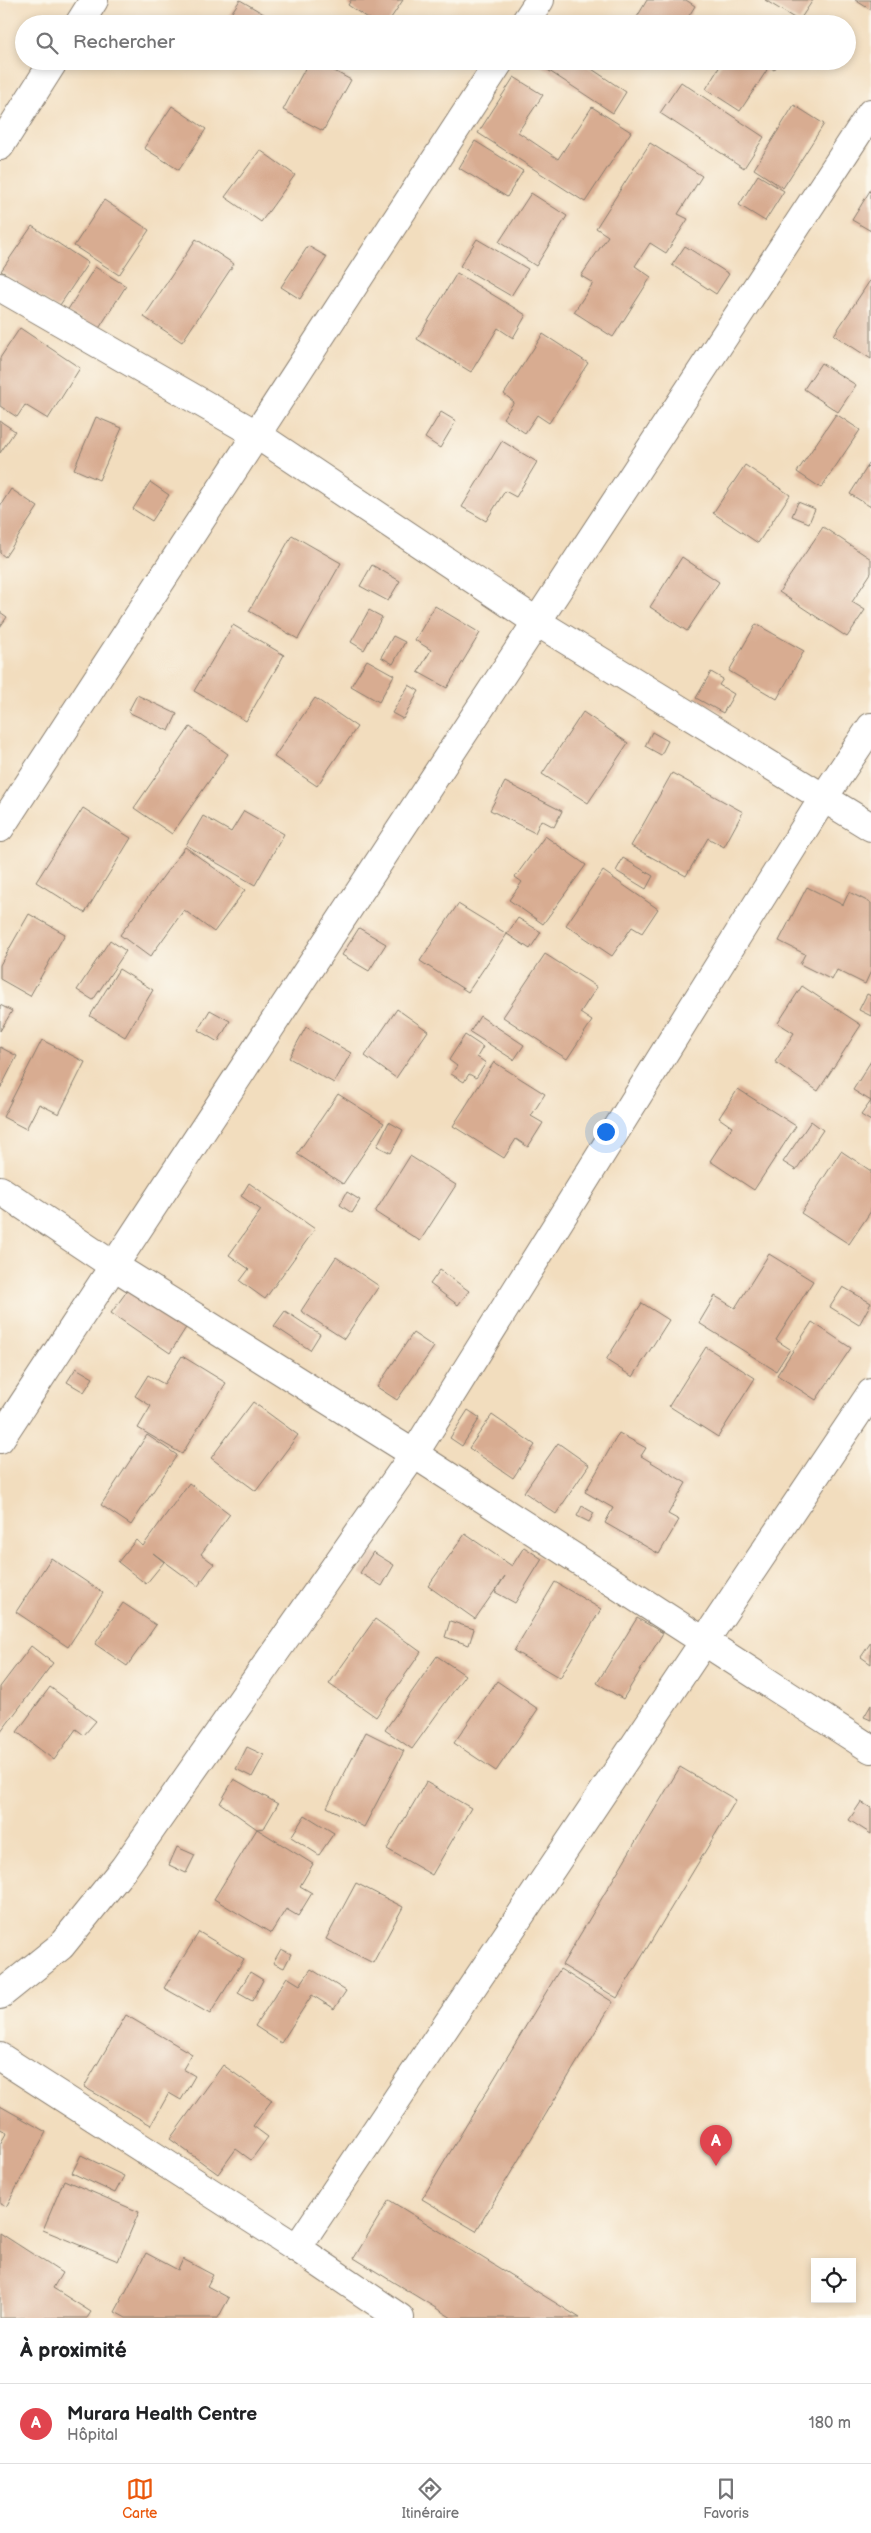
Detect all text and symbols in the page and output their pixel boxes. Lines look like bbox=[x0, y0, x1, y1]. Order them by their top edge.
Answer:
search box bbox=[15, 15, 856, 70]
icon: search bbox=[33, 29, 61, 57]
text: Rechercher bbox=[73, 31, 175, 54]
your location bbox=[593, 1119, 619, 1145]
pin: A bbox=[700, 2125, 732, 2166]
map controls bbox=[811, 2258, 856, 2303]
button: locate bbox=[811, 2258, 856, 2303]
text: À proximité bbox=[20, 2338, 127, 2363]
text: Murara Health Centre bbox=[67, 2403, 257, 2426]
text: A bbox=[31, 2414, 41, 2433]
text: 180 m bbox=[809, 2414, 851, 2433]
text: Hôpital bbox=[67, 2426, 118, 2445]
tab: Carte bbox=[122, 2475, 157, 2522]
tab: Itinéraire bbox=[402, 2475, 459, 2522]
tab: Favoris bbox=[703, 2475, 749, 2522]

